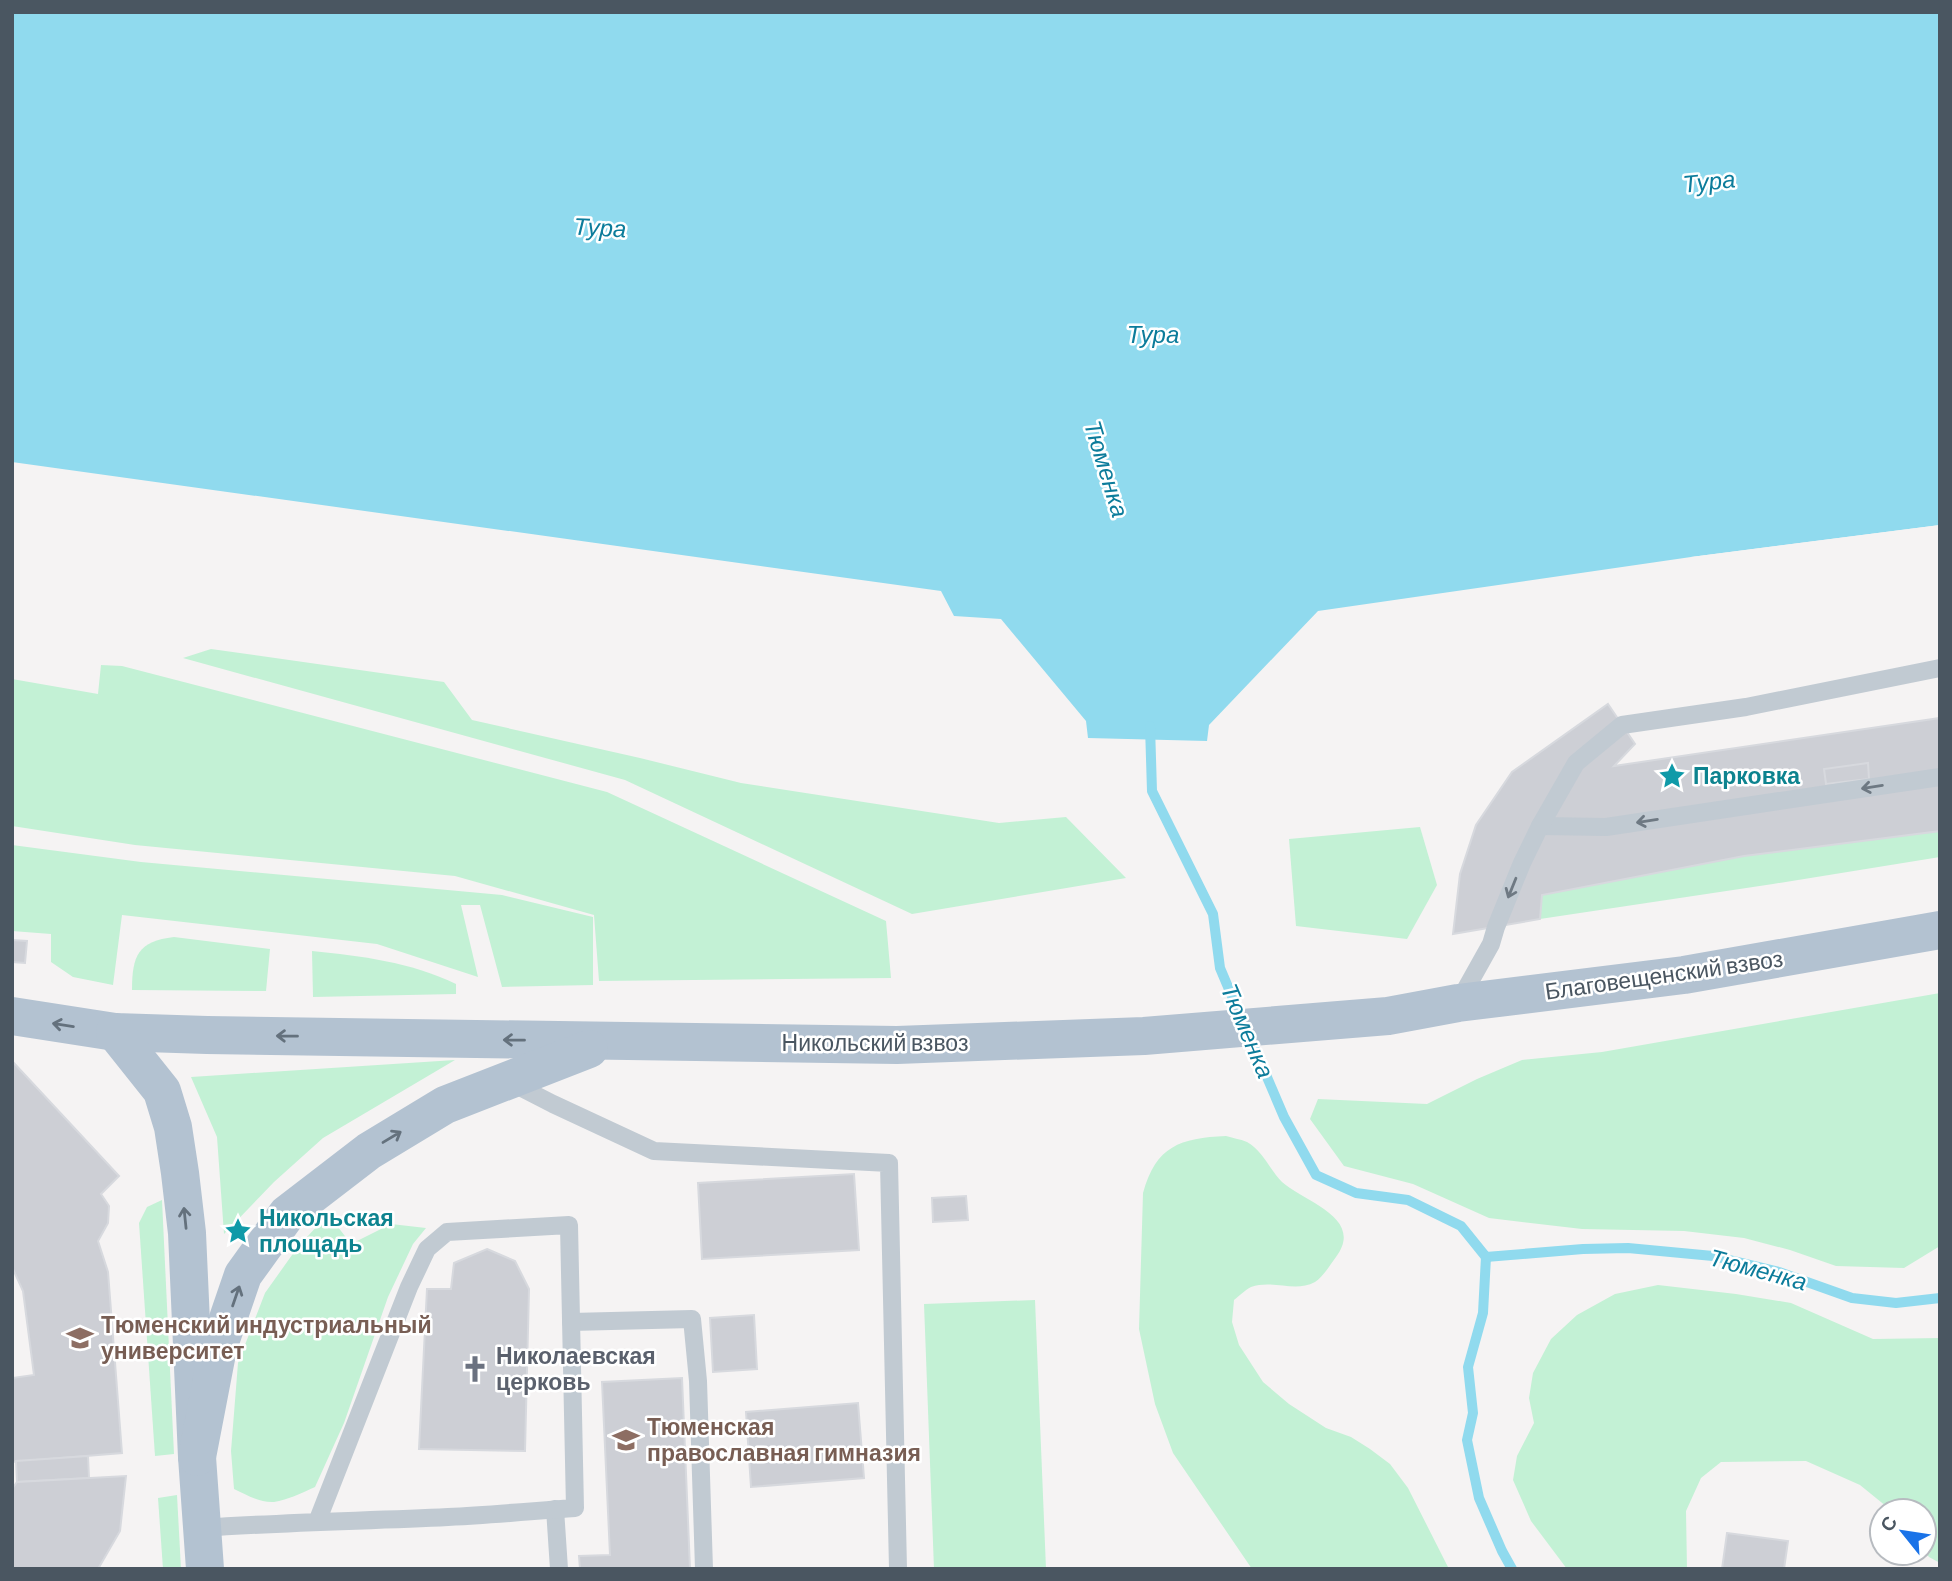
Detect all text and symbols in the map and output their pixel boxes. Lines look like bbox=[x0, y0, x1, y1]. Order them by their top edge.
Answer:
water label: Тура bbox=[1681, 163, 1736, 198]
water label: Тура bbox=[573, 211, 627, 242]
water label: Тура bbox=[1127, 319, 1179, 348]
water label: Тюменка bbox=[1079, 417, 1136, 520]
place icon: Парковка bbox=[1657, 761, 1687, 791]
place label: Парковка bbox=[1693, 761, 1800, 789]
one-way arrow bbox=[1861, 781, 1884, 794]
one-way arrow bbox=[1636, 815, 1659, 828]
one-way arrow bbox=[1505, 876, 1518, 898]
street label: Благовещенский взвоз bbox=[1543, 943, 1785, 1005]
water label: Тюменка bbox=[1216, 979, 1281, 1082]
one-way arrow bbox=[53, 1018, 75, 1031]
street label: Никольский взвоз bbox=[782, 1028, 968, 1056]
one-way arrow bbox=[276, 1029, 299, 1043]
one-way arrow bbox=[503, 1033, 526, 1047]
one-way arrow bbox=[381, 1130, 401, 1144]
place label: Никольская площадь bbox=[259, 1203, 394, 1257]
one-way arrow bbox=[179, 1207, 192, 1230]
place icon: Никольская площадь bbox=[223, 1216, 253, 1246]
water label: Тюменка bbox=[1707, 1242, 1810, 1295]
one-way arrow bbox=[231, 1286, 243, 1308]
place label: Тюменский индустриальный университет bbox=[101, 1310, 432, 1364]
school or university icon: Тюменский индустриальный университет bbox=[65, 1323, 95, 1353]
place label: Николаевская церковь bbox=[496, 1341, 656, 1395]
church icon: Николаевская церковь bbox=[460, 1354, 490, 1384]
place label: Тюменская православная гимназия bbox=[647, 1412, 921, 1466]
school or university icon: Тюменская православная гимназия bbox=[611, 1425, 641, 1455]
north arrow bbox=[1868, 1497, 1938, 1567]
text: С bbox=[1874, 1511, 1901, 1535]

